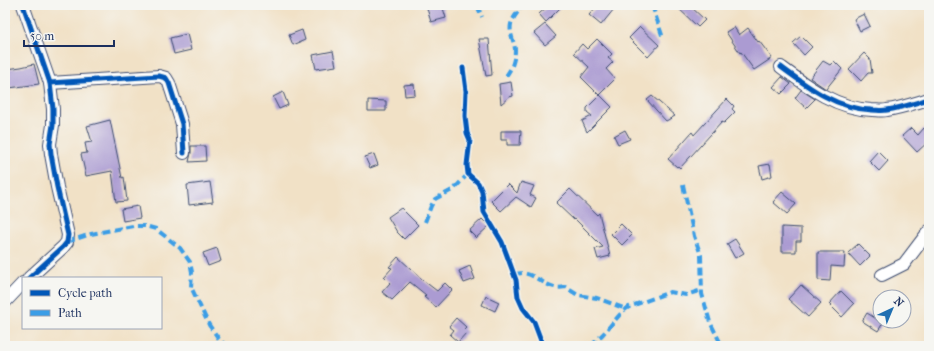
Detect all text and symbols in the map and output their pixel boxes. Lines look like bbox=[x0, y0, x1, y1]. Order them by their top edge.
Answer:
scale bar bbox=[24, 22, 114, 48]
text: 50 m bbox=[30, 29, 54, 43]
legend bbox=[22, 277, 162, 329]
text: Cycle path bbox=[58, 286, 113, 300]
north arrow bbox=[872, 289, 912, 329]
text: N bbox=[891, 295, 907, 310]
text: Path bbox=[58, 306, 82, 320]

